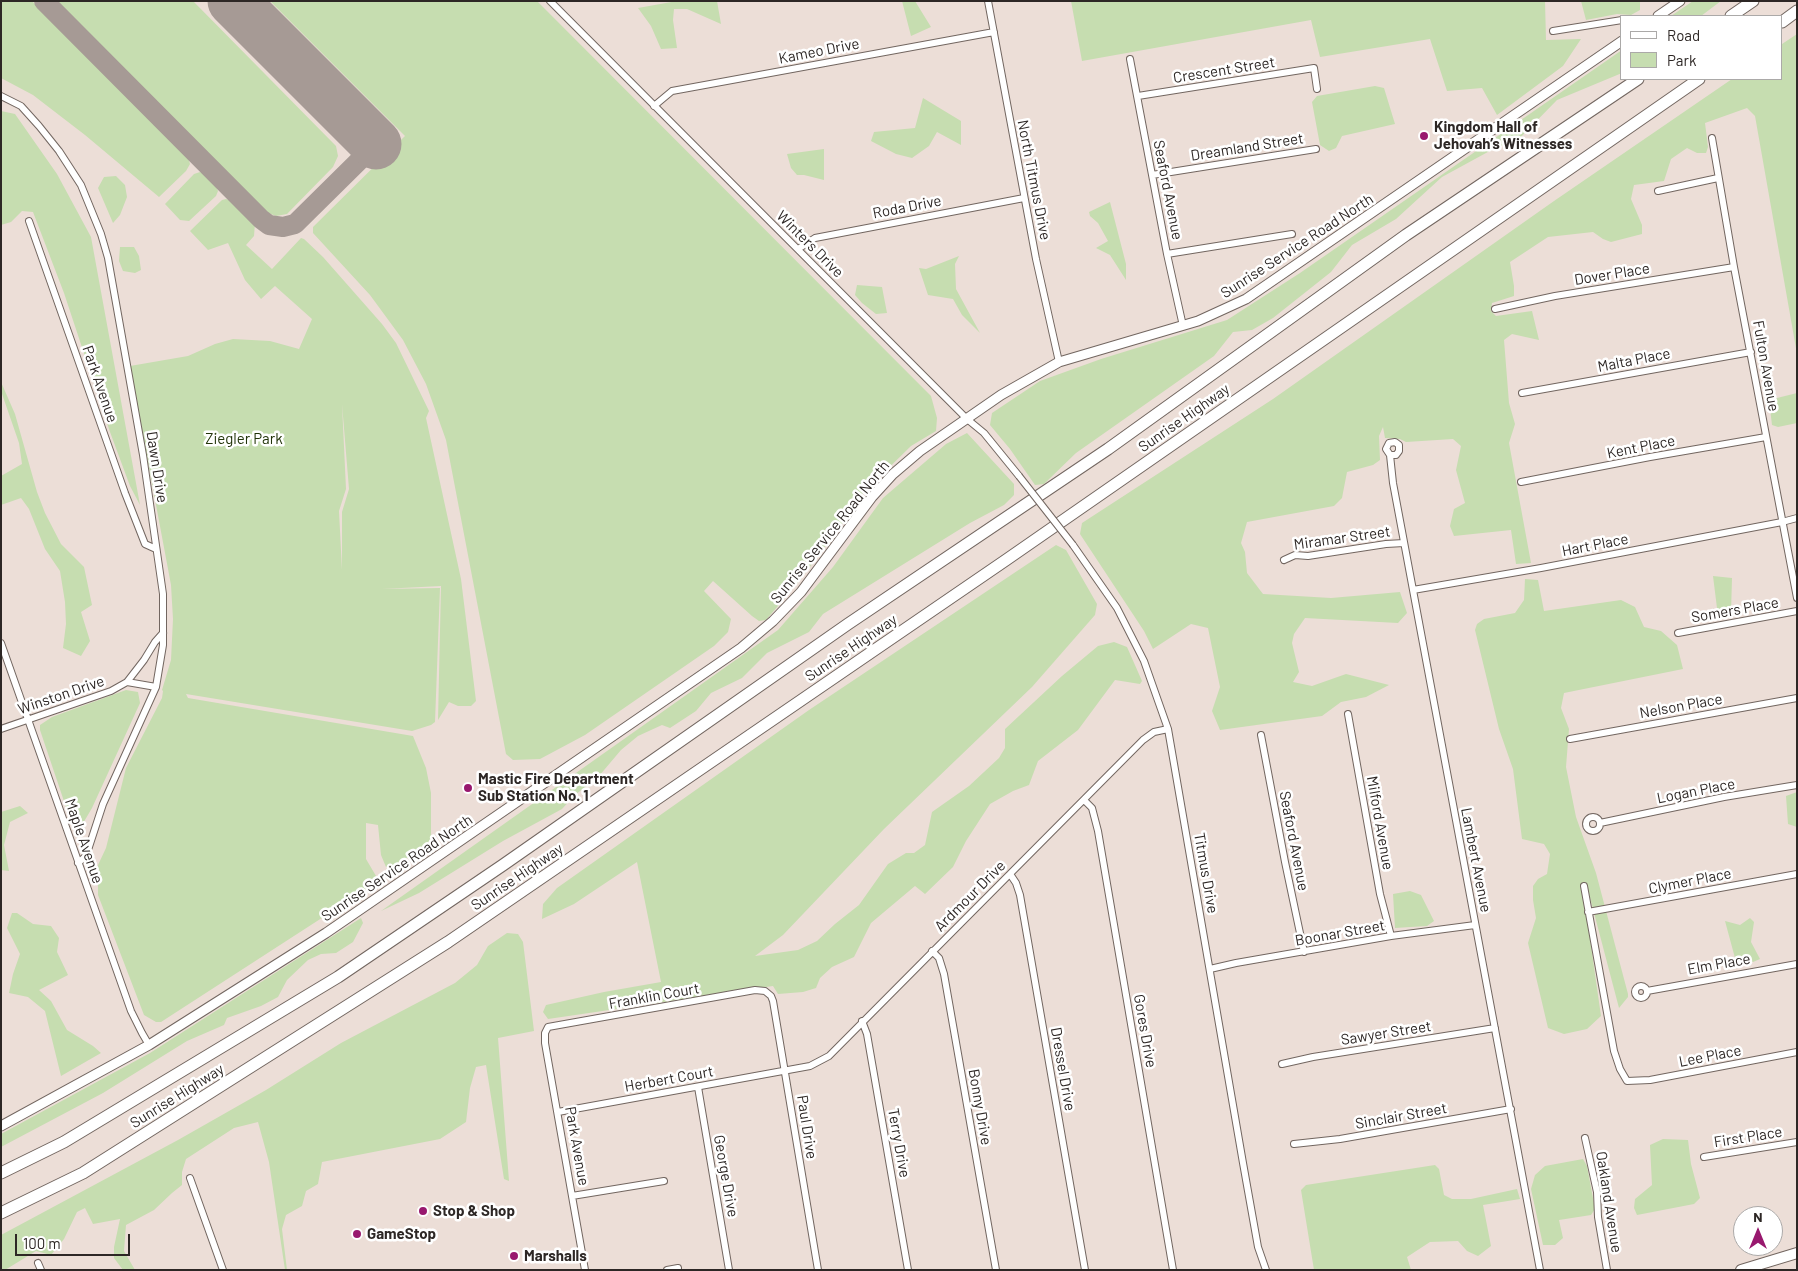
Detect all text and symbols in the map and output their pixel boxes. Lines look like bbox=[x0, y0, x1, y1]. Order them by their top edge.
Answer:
legend bbox=[1620, 15, 1783, 80]
text: Road bbox=[1667, 26, 1700, 44]
street label: Kameo Drive bbox=[777, 34, 861, 68]
text: Park bbox=[1667, 51, 1696, 69]
street label: Crescent Street bbox=[1172, 53, 1276, 87]
street label: North Titmus Drive bbox=[1014, 118, 1054, 242]
place label: Kingdom Hall of Jehovah’s Witnesses bbox=[1434, 118, 1572, 153]
street label: Dreamland Street bbox=[1189, 129, 1305, 165]
marker: Kingdom Hall of Jehovah’s Witnesses bbox=[1418, 130, 1430, 142]
street label: Seaford Avenue bbox=[1149, 139, 1187, 241]
street label: Sunrise Service Road North bbox=[1217, 190, 1377, 302]
street label: Roda Drive bbox=[871, 192, 943, 222]
street label: Winters Drive bbox=[773, 207, 847, 281]
street label: Dover Place bbox=[1573, 259, 1651, 289]
street label: Fulton Avenue bbox=[1749, 319, 1783, 413]
street label: Park Avenue bbox=[78, 343, 122, 425]
street label: Malta Place bbox=[1596, 344, 1672, 376]
street label: Sunrise Highway bbox=[1135, 380, 1233, 456]
street label: Dawn Drive bbox=[142, 430, 172, 504]
park label: Ziegler Park bbox=[205, 430, 283, 448]
street label: Kent Place bbox=[1605, 432, 1677, 462]
street label: Sunrise Service Road North bbox=[767, 457, 893, 607]
street label: Miramar Street bbox=[1293, 522, 1391, 554]
street label: Hart Place bbox=[1560, 530, 1630, 560]
street label: Somers Place bbox=[1690, 593, 1780, 627]
street label: Sunrise Highway bbox=[802, 611, 900, 685]
street label: Winston Drive bbox=[15, 672, 107, 718]
street label: Nelson Place bbox=[1638, 690, 1724, 722]
place label: Mastic Fire Department Sub Station No. 1 bbox=[478, 770, 634, 805]
street label: Milford Avenue bbox=[1363, 775, 1397, 871]
street label: Logan Place bbox=[1655, 775, 1737, 807]
marker: Mastic Fire Department Sub Station No. 1 bbox=[462, 782, 474, 794]
street label: Seaford Avenue bbox=[1275, 790, 1313, 892]
street label: Maple Avenue bbox=[61, 796, 107, 886]
street label: Lambert Avenue bbox=[1457, 806, 1495, 914]
street label: Sunrise Service Road North bbox=[318, 811, 476, 925]
street label: Titmus Drive bbox=[1190, 831, 1222, 915]
street label: Sunrise Highway bbox=[468, 840, 566, 914]
street label: Ardmour Drive bbox=[931, 857, 1009, 935]
street label: Clymer Place bbox=[1647, 864, 1733, 898]
street label: Boonar Street bbox=[1294, 916, 1386, 950]
street label: Elm Place bbox=[1686, 950, 1752, 978]
street label: Franklin Court bbox=[607, 979, 701, 1013]
street label: Gores Drive bbox=[1130, 993, 1160, 1069]
street label: Sawyer Street bbox=[1340, 1017, 1432, 1049]
street label: Dressel Drive bbox=[1047, 1026, 1079, 1112]
street label: Lee Place bbox=[1677, 1041, 1743, 1071]
street label: Sunrise Highway bbox=[127, 1060, 227, 1132]
street label: Herbert Court bbox=[623, 1062, 715, 1096]
street label: Bonny Drive bbox=[964, 1068, 996, 1146]
street label: Paul Drive bbox=[793, 1094, 821, 1160]
street label: Sinclair Street bbox=[1354, 1099, 1448, 1133]
street label: Park Avenue bbox=[561, 1105, 593, 1187]
street label: Terry Drive bbox=[884, 1107, 914, 1179]
street label: First Place bbox=[1712, 1123, 1784, 1151]
street label: George Drive bbox=[710, 1134, 742, 1218]
street label: Oakland Avenue bbox=[1592, 1150, 1626, 1254]
place label: Stop & Shop bbox=[433, 1202, 515, 1220]
marker: Stop & Shop bbox=[417, 1205, 429, 1217]
north arrow bbox=[1733, 1206, 1783, 1256]
text: N bbox=[1753, 1208, 1763, 1225]
scale bar bbox=[18, 1224, 132, 1256]
place label: GameStop bbox=[367, 1225, 436, 1243]
marker: GameStop bbox=[351, 1228, 363, 1240]
text: 100 m bbox=[23, 1234, 61, 1252]
place label: Marshalls bbox=[524, 1247, 587, 1265]
marker: Marshalls bbox=[508, 1250, 520, 1262]

